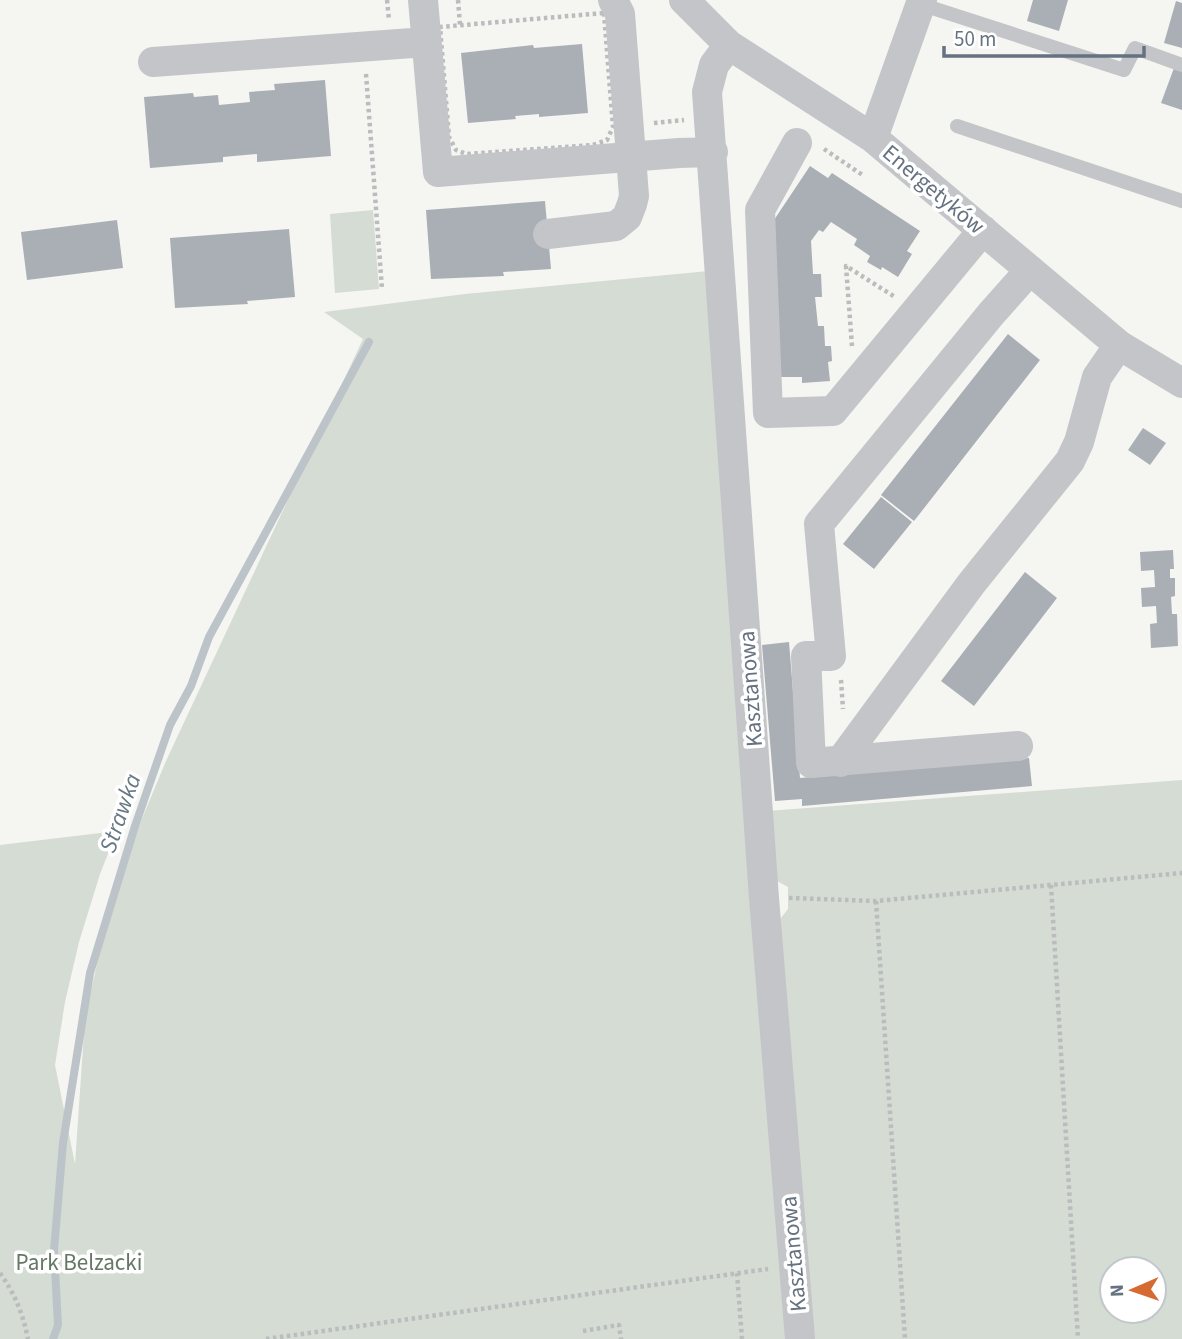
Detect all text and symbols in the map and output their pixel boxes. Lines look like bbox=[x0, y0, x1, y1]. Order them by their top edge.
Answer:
scale bar bbox=[944, 14, 1144, 58]
text: 50 m bbox=[954, 24, 996, 54]
street label: Energetyków bbox=[875, 137, 992, 242]
street label: Kasztanowa bbox=[730, 630, 771, 748]
water label: Strawka bbox=[91, 769, 150, 857]
street label: Kasztanowa bbox=[772, 1195, 815, 1313]
park label: Park Belzacki bbox=[16, 1246, 142, 1279]
north arrow bbox=[1098, 1255, 1168, 1325]
text: N bbox=[1104, 1284, 1131, 1297]

